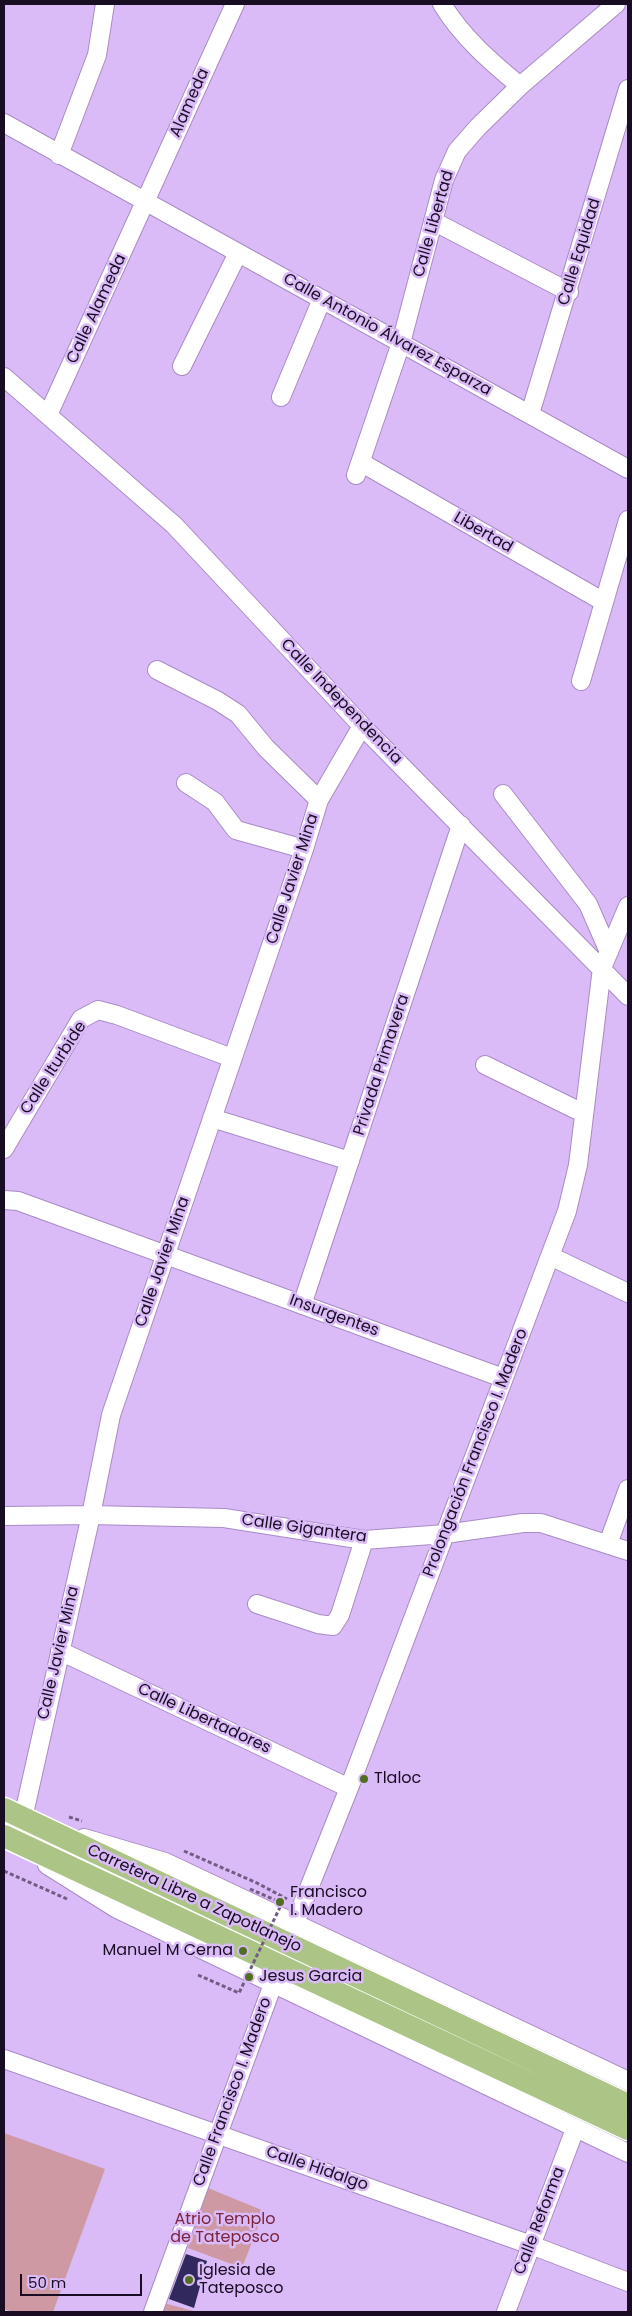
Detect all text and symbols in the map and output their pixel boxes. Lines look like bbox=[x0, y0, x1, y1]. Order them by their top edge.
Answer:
street label: Alameda bbox=[166, 65, 214, 141]
street label: Calle Libertad bbox=[410, 168, 458, 280]
street label: Calle Equidad bbox=[555, 196, 605, 308]
street label: Calle Alameda bbox=[63, 251, 131, 367]
street label: Calle Antonio Álvarez Esparza bbox=[279, 270, 495, 400]
street label: Libertad bbox=[450, 508, 516, 558]
street label: Calle Independencia bbox=[276, 635, 406, 769]
street label: Calle Javier Mina bbox=[263, 811, 323, 947]
street label: Privada Primavera bbox=[350, 992, 414, 1138]
street label: Calle Iturbide bbox=[17, 1018, 91, 1118]
street label: Calle Javier Mina bbox=[132, 1194, 194, 1330]
street label: Insurgentes bbox=[287, 1291, 381, 1341]
street label: Prolongación Francisco I. Madero bbox=[420, 1326, 532, 1580]
street label: Calle Gigantera bbox=[240, 1511, 368, 1547]
street label: Calle Javier Mina bbox=[34, 1584, 84, 1722]
street label: Calle Libertadores bbox=[134, 1680, 274, 1758]
place label: Tlaloc bbox=[374, 1769, 421, 1789]
marker: Tlaloc bbox=[358, 1773, 370, 1785]
street label: Carretera Libre a Zapotlanejo bbox=[84, 1841, 304, 1957]
place label: Francisco I. Madero bbox=[290, 1883, 367, 1921]
marker: Francisco I. Madero bbox=[274, 1896, 286, 1908]
place label: Manuel M Cerna bbox=[102, 1941, 233, 1961]
marker: Manuel M Cerna bbox=[237, 1945, 249, 1957]
place label: Jesus Garcia bbox=[259, 1967, 362, 1987]
marker: Jesus Garcia bbox=[243, 1971, 255, 1983]
street label: Calle Francisco I. Madero bbox=[190, 1995, 276, 2189]
street label: Calle Hidalgo bbox=[263, 2143, 371, 2195]
street label: Calle Reforma bbox=[511, 2165, 569, 2277]
park label: Atrio Templo de Tateposco bbox=[170, 2210, 280, 2248]
place label: Iglesia de Tateposco bbox=[199, 2261, 284, 2299]
scale bar bbox=[22, 2264, 145, 2296]
text: 50 m bbox=[28, 2272, 66, 2293]
marker: Iglesia de Tateposco bbox=[183, 2274, 195, 2286]

